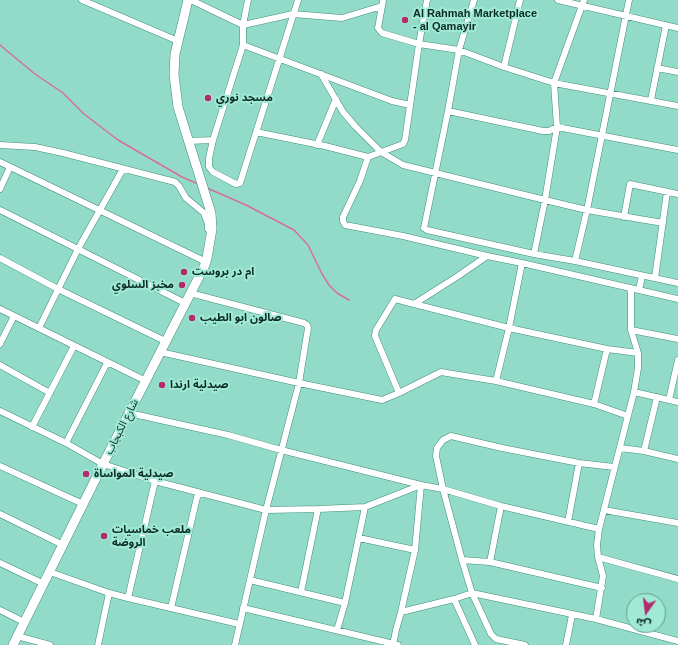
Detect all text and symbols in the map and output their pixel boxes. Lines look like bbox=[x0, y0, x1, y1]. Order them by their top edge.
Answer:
place label: Al Rahmah Marketplace - al Qamayir bbox=[413, 7, 537, 33]
marker: Al Rahmah Marketplace - al Qamayir bbox=[400, 15, 410, 25]
place label: مسجد نوري bbox=[216, 91, 273, 105]
marker: مسجد نوري bbox=[203, 93, 213, 103]
place label: ام در بروست bbox=[192, 265, 254, 279]
marker: ام در بروست bbox=[179, 267, 189, 277]
place label: مخبز السلوي bbox=[112, 278, 174, 292]
marker: مخبز السلوي bbox=[177, 280, 187, 290]
place label: صالون ابو الطيب bbox=[200, 311, 281, 325]
marker: صالون ابو الطيب bbox=[187, 313, 197, 323]
place label: صيدلية ارندا bbox=[170, 378, 228, 392]
marker: صيدلية ارندا bbox=[157, 380, 167, 390]
street label: شارع الكبجاب bbox=[102, 397, 142, 457]
place label: صيدلية المواساة bbox=[94, 467, 173, 481]
marker: صيدلية المواساة bbox=[81, 469, 91, 479]
place label: ملعب خماسيات الروضة bbox=[112, 523, 191, 549]
marker: ملعب خماسيات الروضة bbox=[99, 531, 109, 541]
north arrow bbox=[626, 593, 666, 633]
text: ش bbox=[635, 616, 652, 631]

